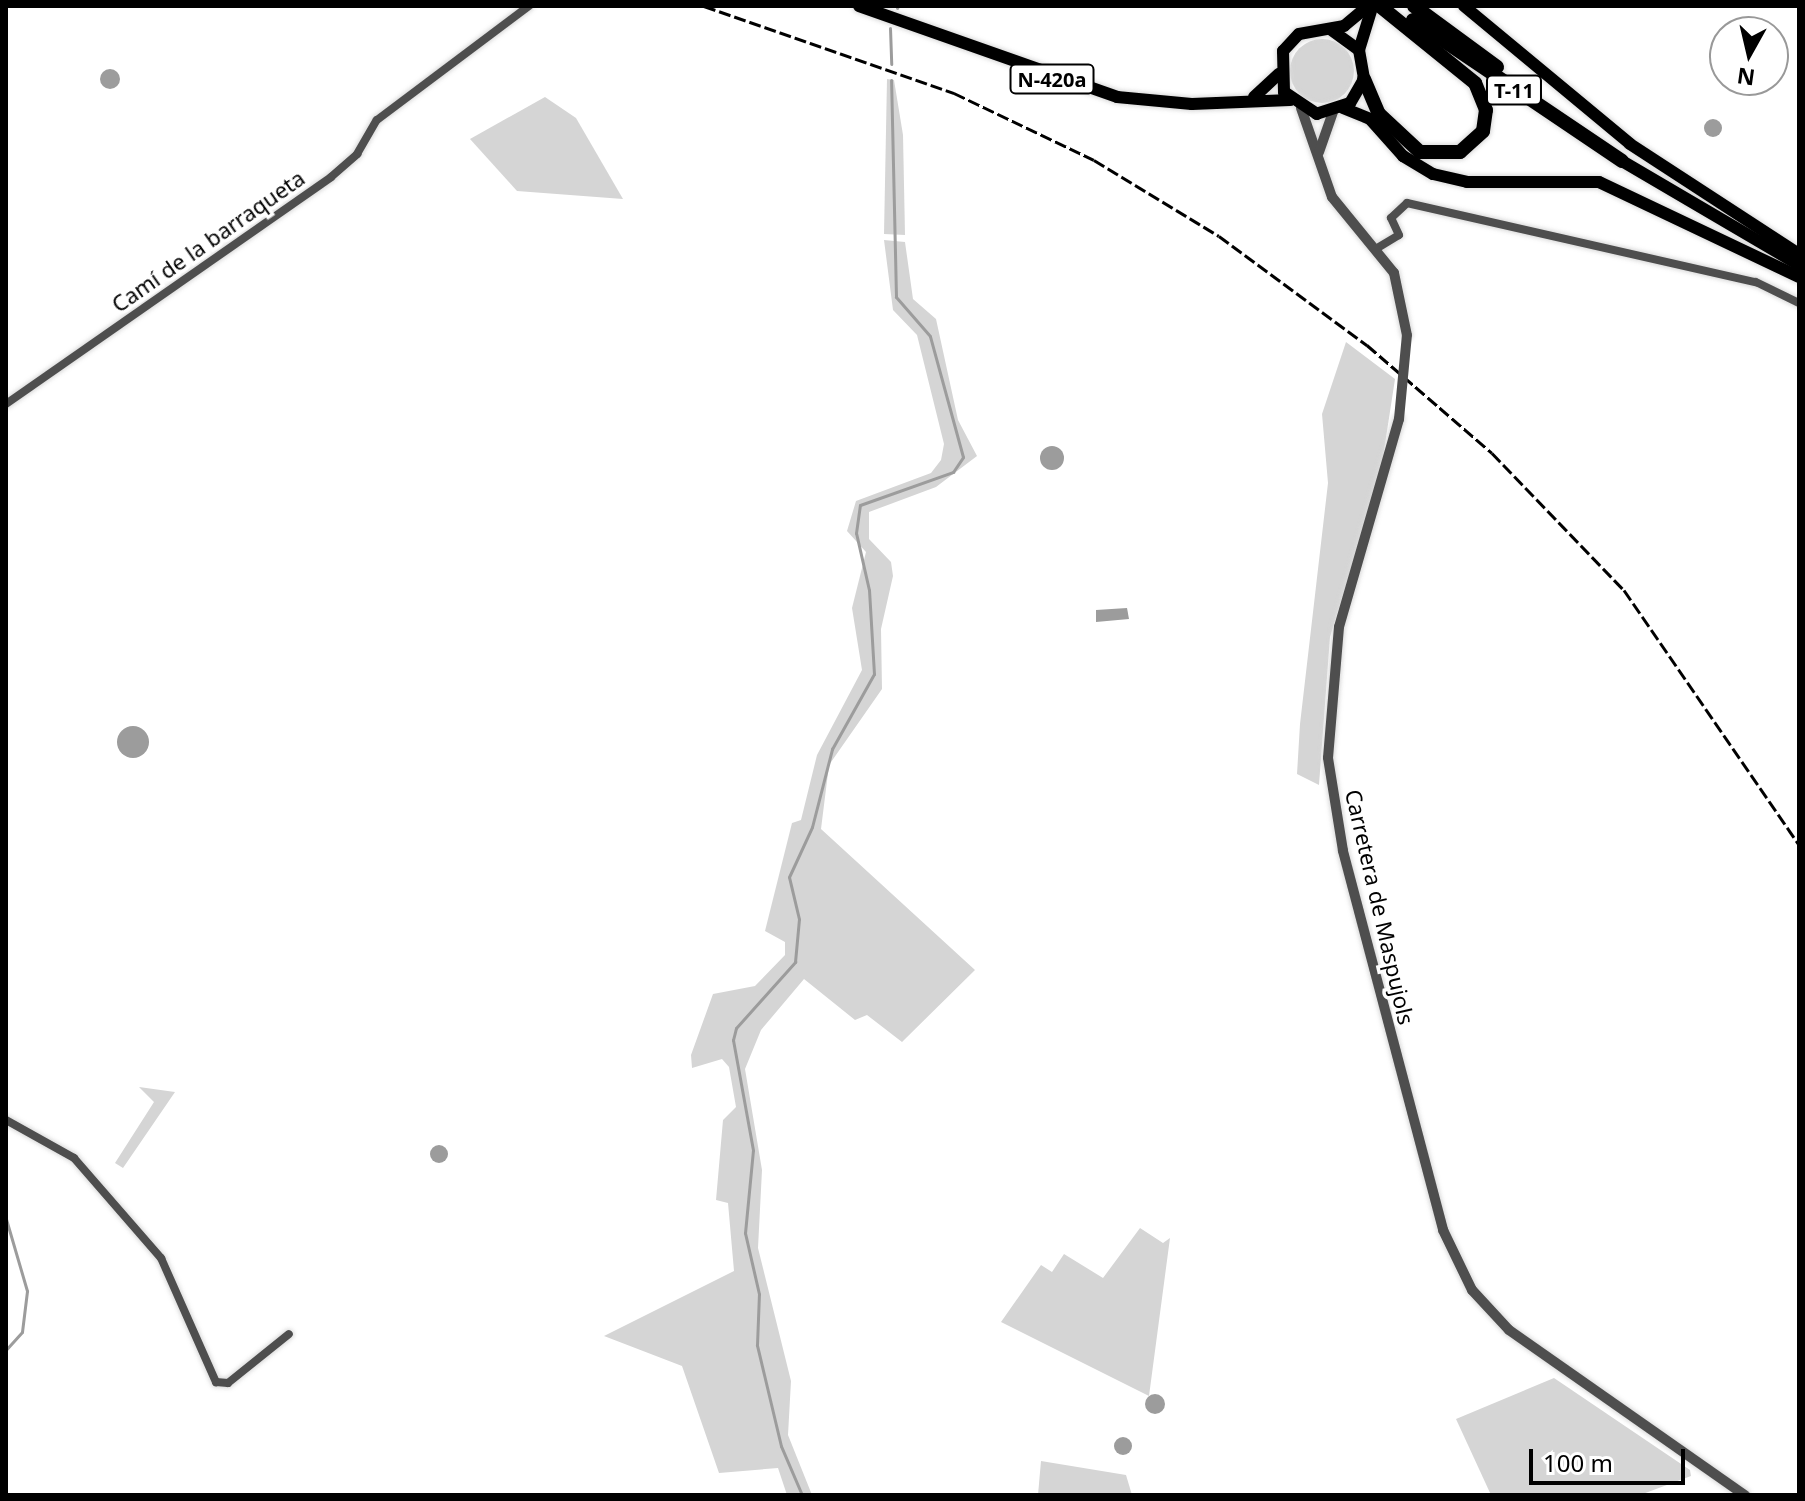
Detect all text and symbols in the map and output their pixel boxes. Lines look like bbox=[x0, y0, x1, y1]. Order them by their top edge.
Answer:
north arrow bbox=[1709, 16, 1789, 96]
text: N bbox=[1735, 62, 1757, 94]
road number: N-420a bbox=[1008, 63, 1096, 95]
road number: T-11 bbox=[1484, 74, 1544, 106]
street label: Camí de la barraqueta bbox=[106, 164, 310, 318]
street label: Carretera de Maspujols bbox=[1340, 787, 1420, 1027]
scale bar bbox=[1533, 1433, 1689, 1483]
text: 100 m bbox=[1543, 1446, 1613, 1479]

